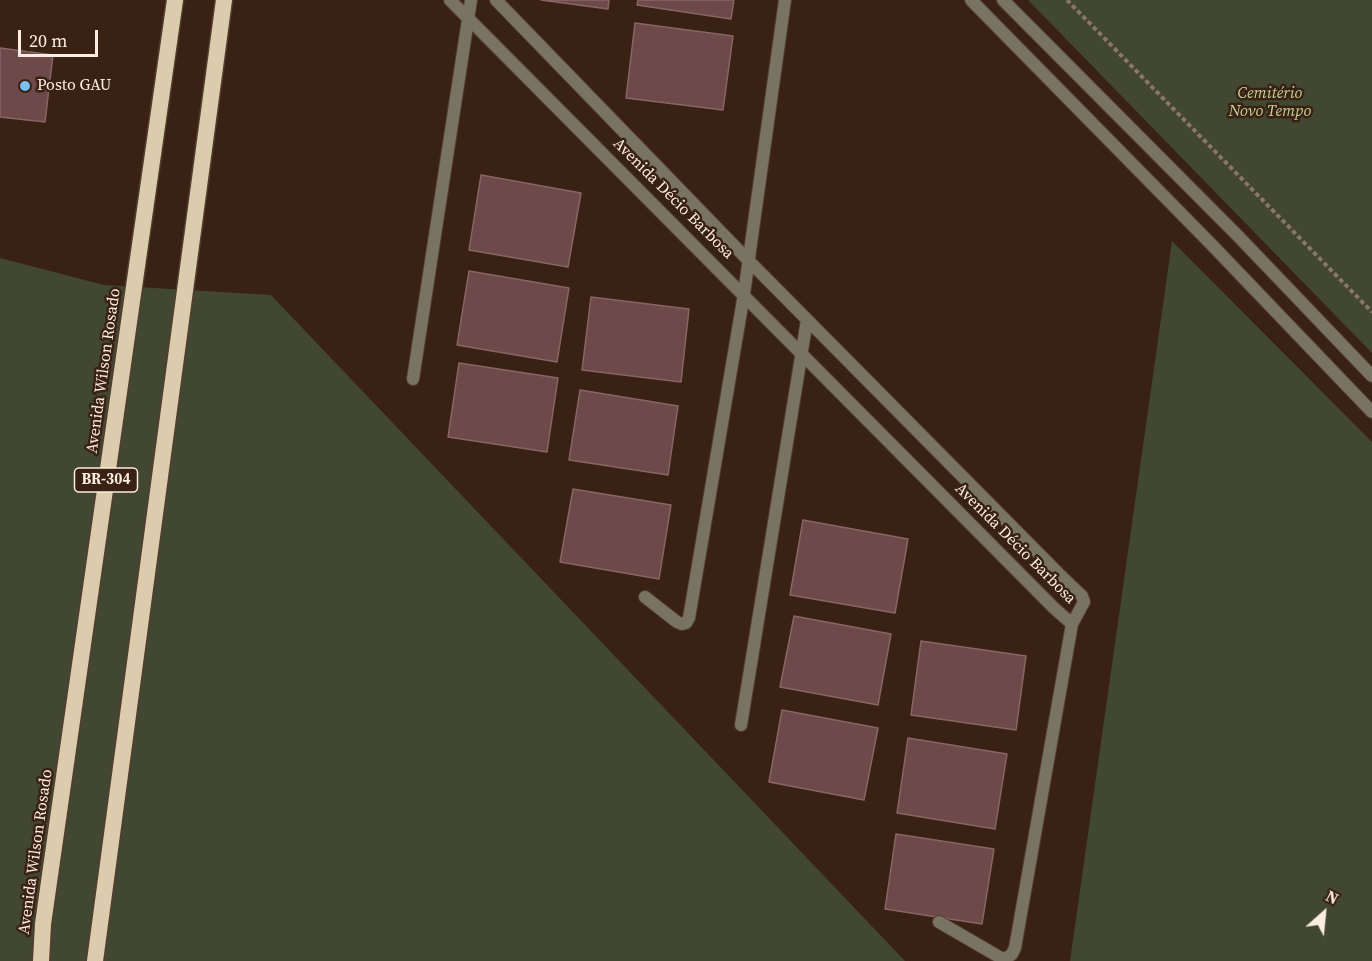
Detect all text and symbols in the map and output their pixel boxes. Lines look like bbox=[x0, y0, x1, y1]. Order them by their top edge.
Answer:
scale bar bbox=[21, 18, 100, 56]
text: 20 m bbox=[29, 28, 67, 53]
place label: Posto GAU bbox=[37, 76, 111, 96]
marker: Posto GAU bbox=[18, 79, 32, 93]
park label: Cemitério Novo Tempo bbox=[1229, 84, 1311, 122]
street label: Avenida Décio Barbosa bbox=[608, 134, 738, 264]
street label: Avenida Wilson Rosado bbox=[83, 287, 125, 455]
road number: BR-304 bbox=[74, 468, 138, 492]
street label: Avenida Décio Barbosa bbox=[950, 479, 1080, 609]
street label: Avenida Wilson Rosado bbox=[15, 768, 57, 936]
north arrow bbox=[1294, 883, 1354, 943]
text: N bbox=[1322, 885, 1342, 909]

